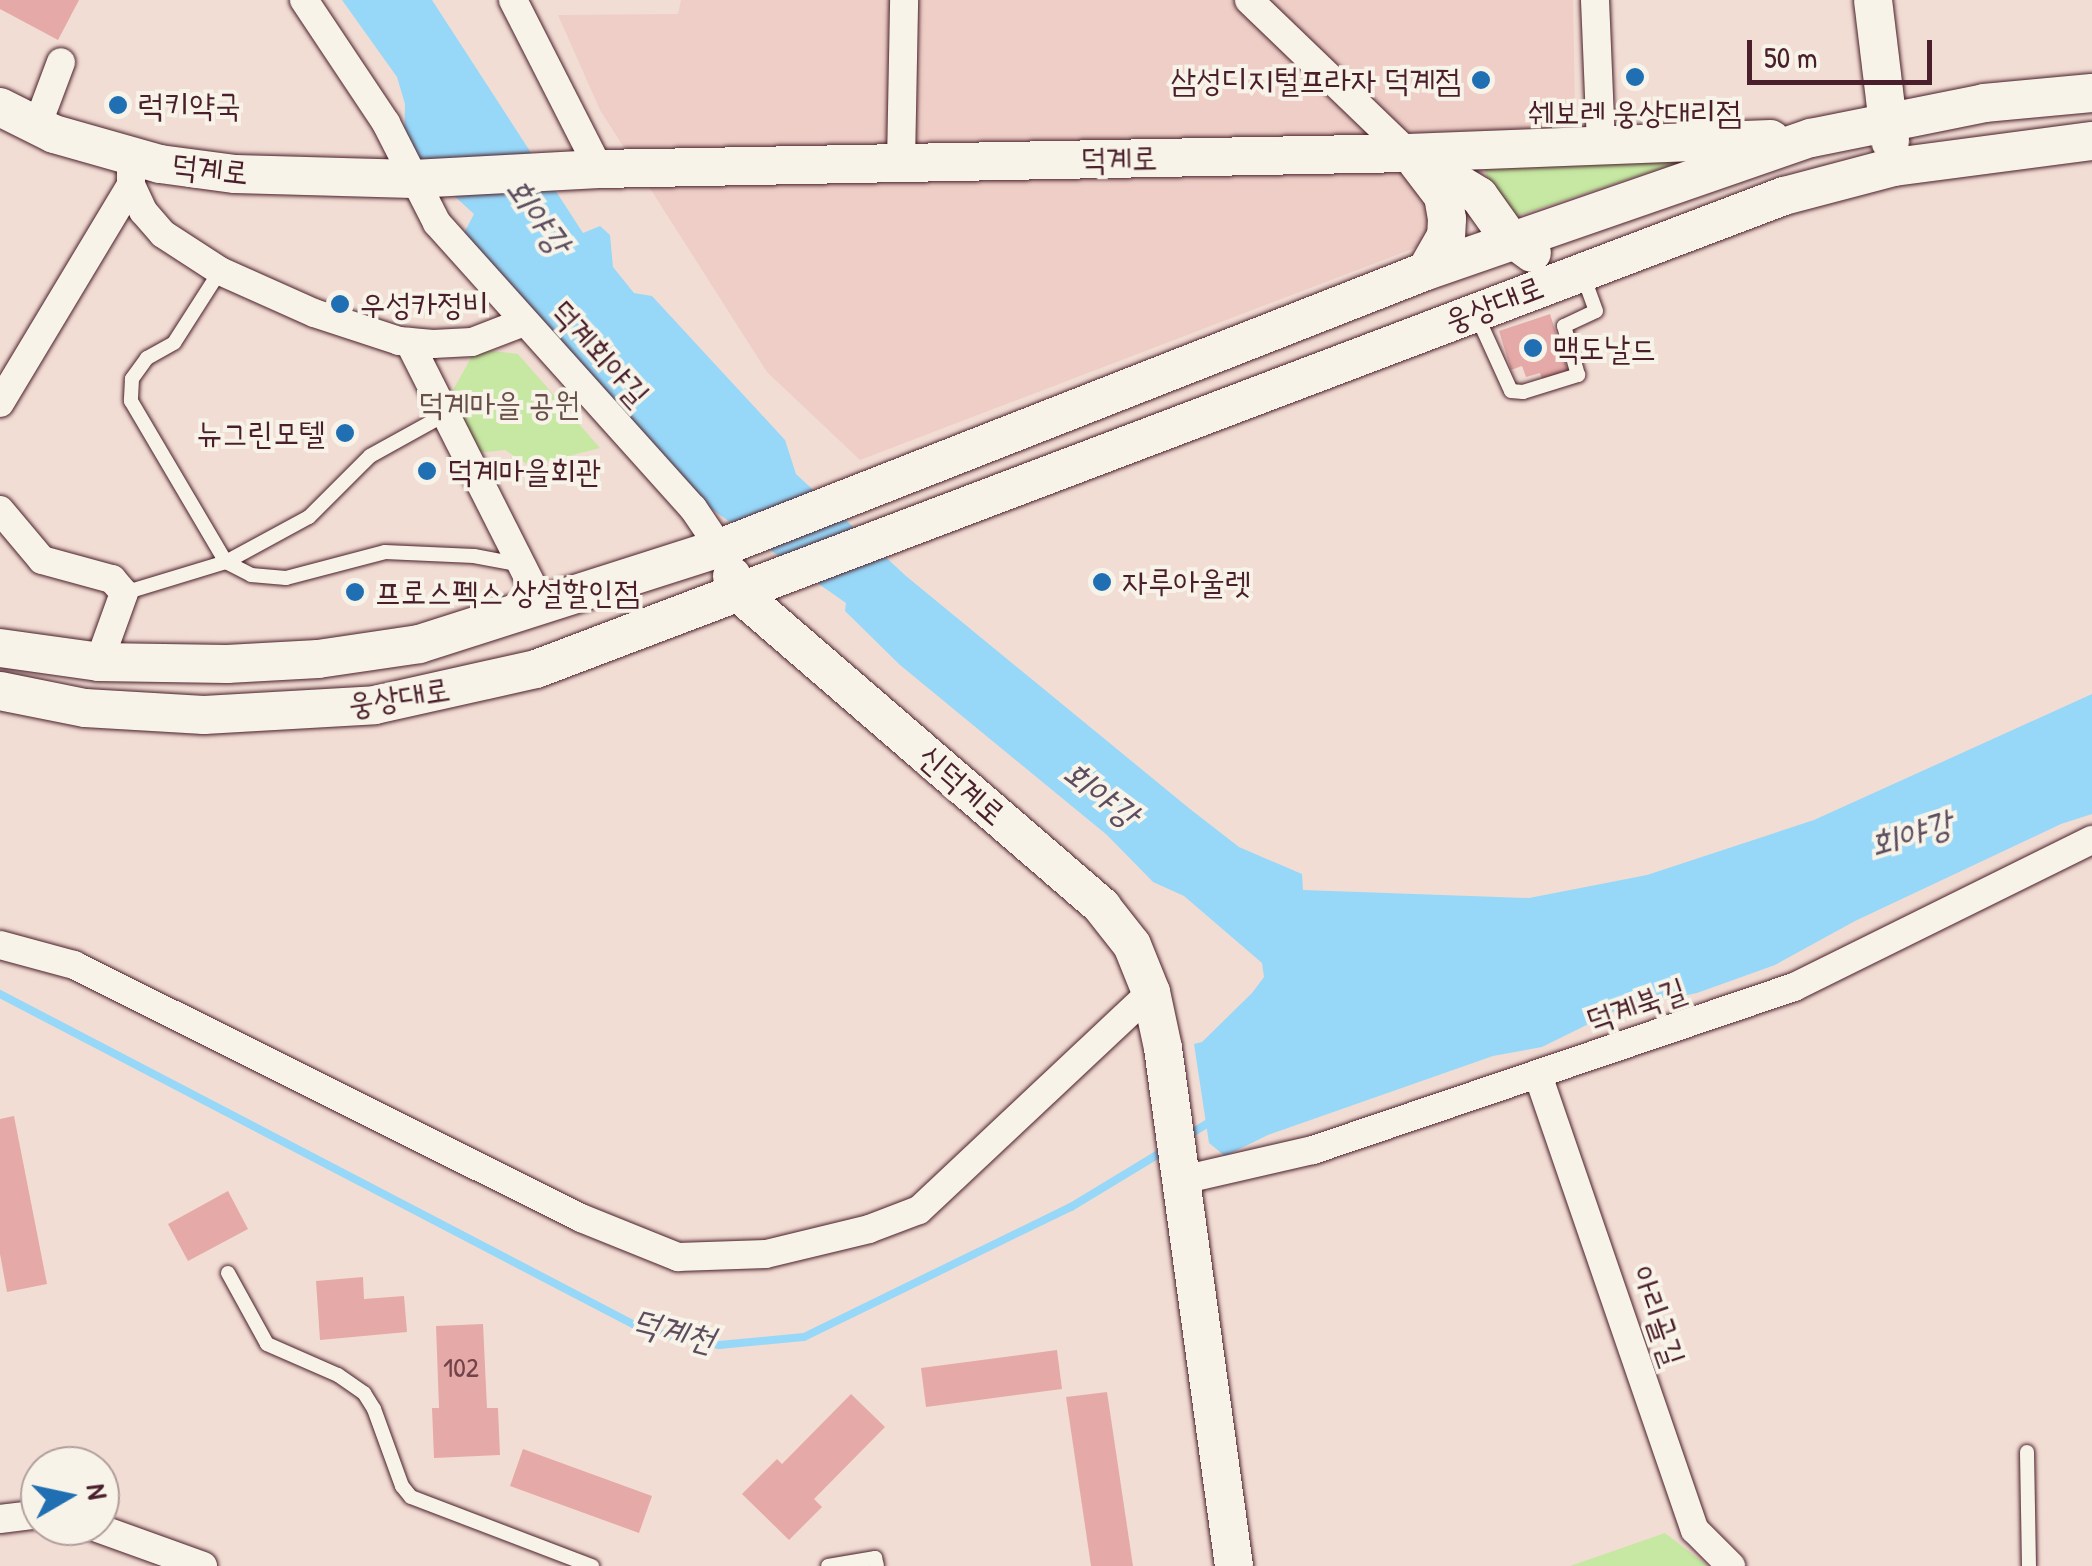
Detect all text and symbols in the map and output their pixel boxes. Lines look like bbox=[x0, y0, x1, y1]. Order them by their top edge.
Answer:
scale bar bbox=[1752, 20, 1937, 82]
text: 50 m bbox=[1764, 37, 1817, 77]
place label: 삼성디지털프라자 덕계점 bbox=[1170, 61, 1461, 99]
marker: 쉐보레 웅상대리점 bbox=[1624, 66, 1646, 88]
marker: 삼성디지털프라자 덕계점 bbox=[1470, 69, 1492, 91]
place label: 럭키약국 bbox=[138, 86, 241, 124]
place label: 쉐보레 웅상대리점 bbox=[1528, 93, 1742, 131]
marker: 럭키약국 bbox=[107, 94, 129, 116]
street label: 덕계로 bbox=[1080, 139, 1158, 179]
street label: 덕계로 bbox=[170, 146, 250, 192]
water label: 회야강 bbox=[496, 169, 580, 263]
street label: 웅상대로 bbox=[1439, 268, 1549, 340]
place label: 우성카정비 bbox=[360, 285, 489, 323]
street label: 덕계회야길 bbox=[543, 292, 657, 414]
marker: 우성카정비 bbox=[329, 293, 351, 315]
place label: 맥도날드 bbox=[1553, 329, 1656, 367]
marker: 맥도날드 bbox=[1522, 337, 1544, 359]
park label: 덕계마을 공원 bbox=[418, 385, 580, 423]
place label: 뉴그린모텔 bbox=[196, 414, 325, 452]
marker: 뉴그린모텔 bbox=[334, 422, 356, 444]
place label: 덕계마을회관 bbox=[447, 452, 602, 490]
marker: 덕계마을회관 bbox=[416, 460, 438, 482]
place label: 자루아울렛 bbox=[1122, 563, 1251, 601]
marker: 자루아울렛 bbox=[1091, 571, 1113, 593]
place label: 프로스펙스 상설할인점 bbox=[375, 573, 640, 611]
marker: 프로스펙스 상설할인점 bbox=[344, 581, 366, 603]
street label: 웅상대로 bbox=[345, 670, 453, 724]
street label: 신덕계로 bbox=[911, 737, 1013, 833]
water label: 회야강 bbox=[1055, 752, 1147, 836]
water label: 회야강 bbox=[1864, 802, 1958, 866]
street label: 덕계북길 bbox=[1581, 970, 1691, 1040]
street label: 아리골길 bbox=[1623, 1261, 1693, 1371]
water label: 덕계천 bbox=[627, 1299, 719, 1361]
house number: 102 bbox=[443, 1350, 479, 1384]
north arrow bbox=[20, 1446, 120, 1546]
text: N bbox=[78, 1481, 118, 1502]

